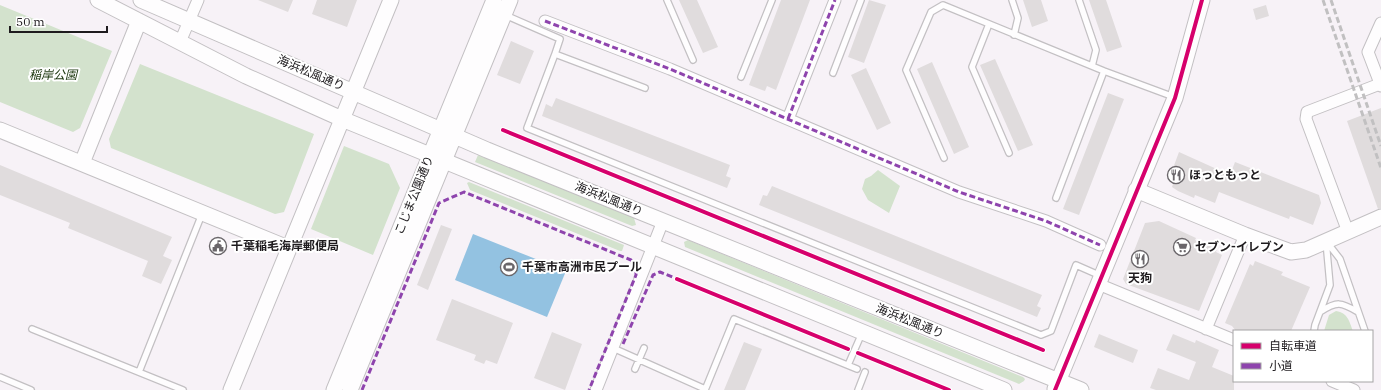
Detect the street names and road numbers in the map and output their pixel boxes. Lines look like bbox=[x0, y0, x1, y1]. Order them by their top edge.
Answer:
street label: 海浜松風通り bbox=[275, 52, 347, 94]
street label: こじま公園通り bbox=[391, 153, 436, 237]
street label: 海浜松風通り bbox=[573, 178, 645, 219]
street label: 海浜松風通り bbox=[874, 300, 946, 341]

